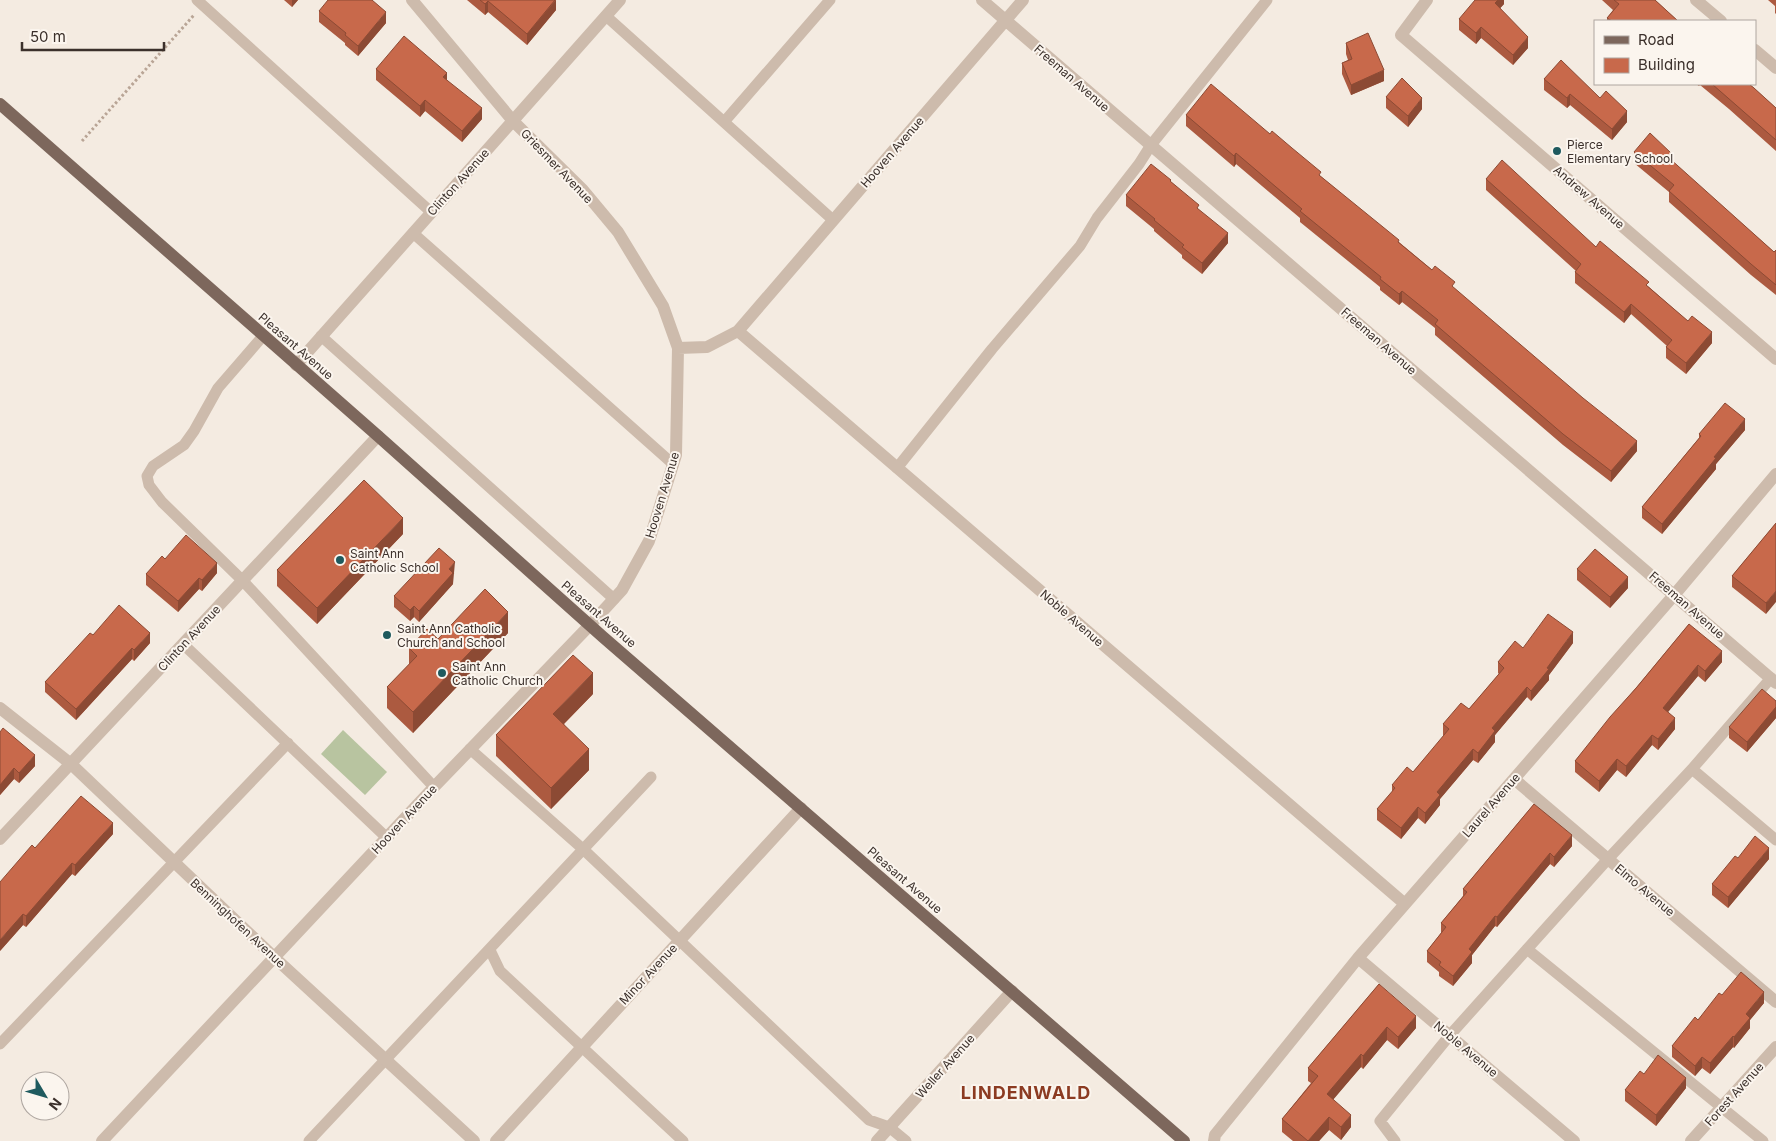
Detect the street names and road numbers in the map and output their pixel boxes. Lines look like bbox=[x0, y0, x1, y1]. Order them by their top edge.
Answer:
street label: Freeman Avenue bbox=[1031, 41, 1113, 115]
street label: Hooven Avenue bbox=[857, 113, 927, 191]
street label: Griesmer Avenue bbox=[518, 126, 596, 206]
street label: Clinton Avenue bbox=[424, 145, 492, 219]
street label: Andrew Avenue bbox=[1550, 162, 1628, 232]
street label: Freeman Avenue bbox=[1338, 304, 1420, 378]
street label: Pleasant Avenue bbox=[256, 309, 336, 383]
street label: Hooven Avenue bbox=[642, 450, 682, 540]
street label: Freeman Avenue bbox=[1646, 568, 1728, 642]
street label: Pleasant Avenue bbox=[559, 577, 639, 651]
street label: Noble Avenue bbox=[1037, 586, 1107, 650]
street label: Clinton Avenue bbox=[154, 602, 224, 674]
street label: Laurel Avenue bbox=[1459, 770, 1523, 840]
street label: Hooven Avenue bbox=[368, 781, 440, 857]
street label: Pleasant Avenue bbox=[865, 843, 945, 917]
street label: Elmo Avenue bbox=[1612, 861, 1678, 919]
street label: Benninghofen Avenue bbox=[187, 875, 289, 971]
street label: Minor Avenue bbox=[616, 940, 680, 1008]
street label: Noble Avenue bbox=[1431, 1018, 1501, 1080]
street label: Weller Avenue bbox=[912, 1031, 978, 1101]
street label: Forest Avenue bbox=[1701, 1059, 1767, 1129]

